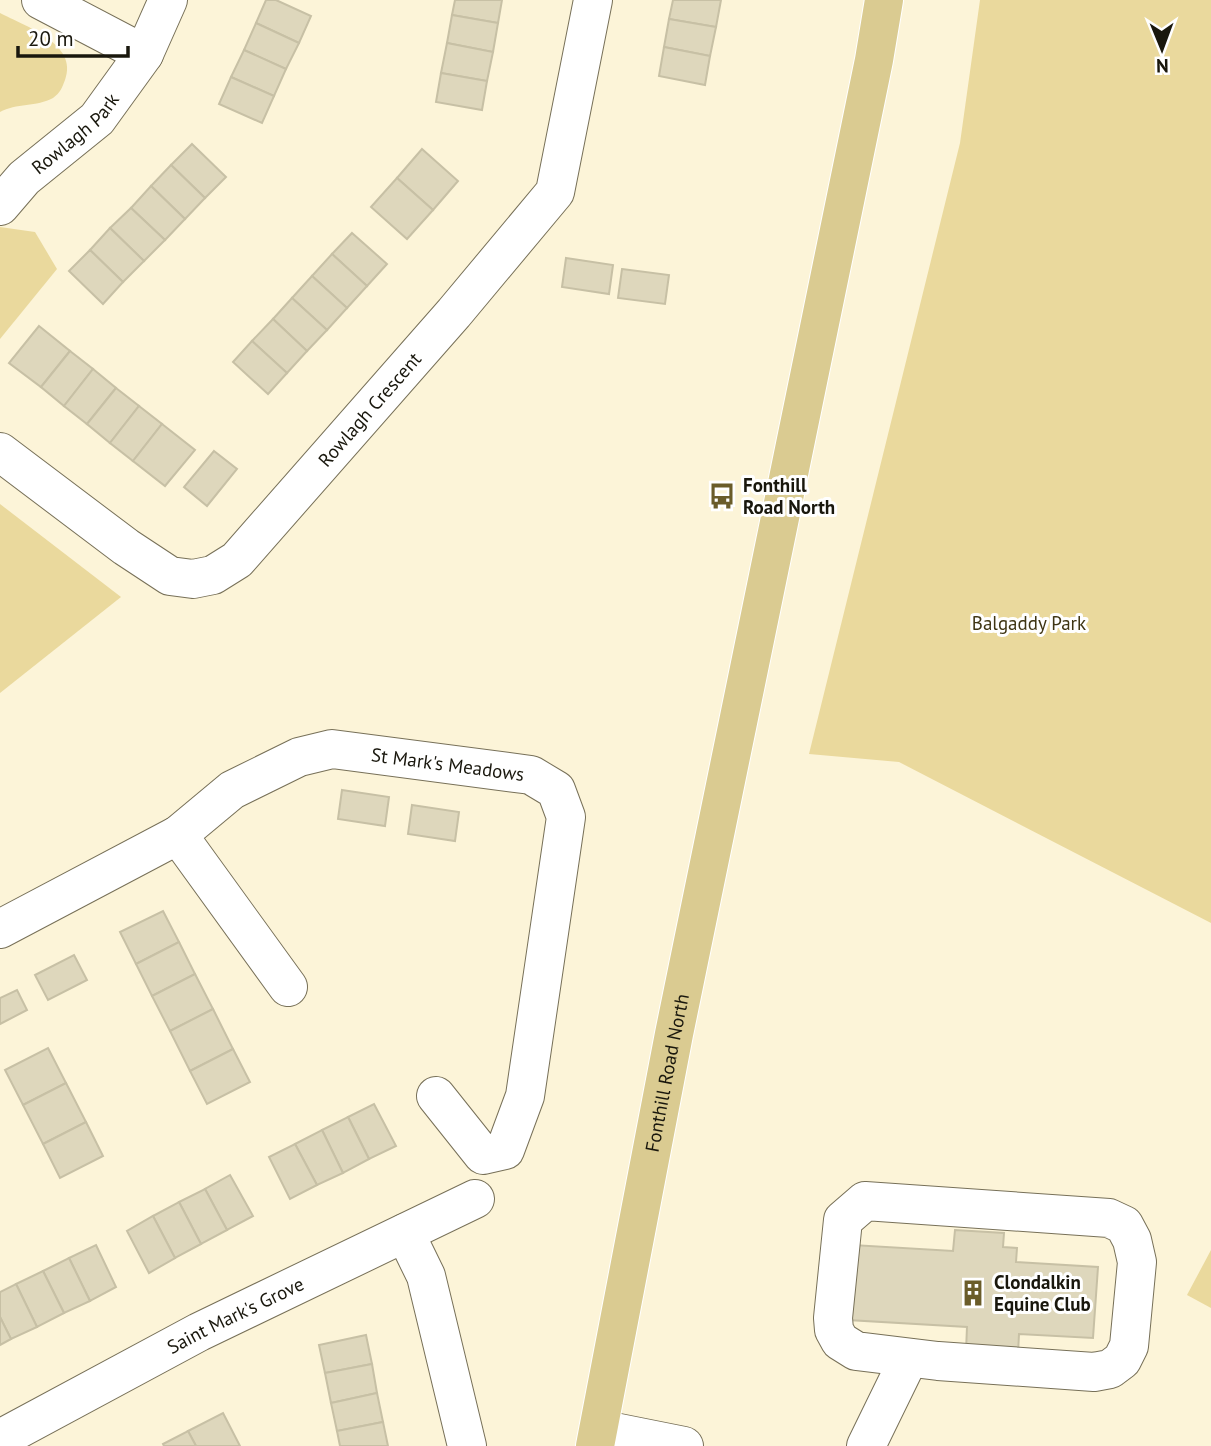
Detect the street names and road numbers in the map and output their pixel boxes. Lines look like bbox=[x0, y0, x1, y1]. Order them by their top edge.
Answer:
street label: Rowlagh Park bbox=[27, 88, 124, 179]
street label: Rowlagh Crescent bbox=[313, 347, 426, 471]
street label: St Mark's Meadows bbox=[370, 742, 526, 786]
street label: Fonthill Road North bbox=[640, 992, 694, 1154]
street label: Saint Mark's Grove bbox=[163, 1271, 308, 1359]

